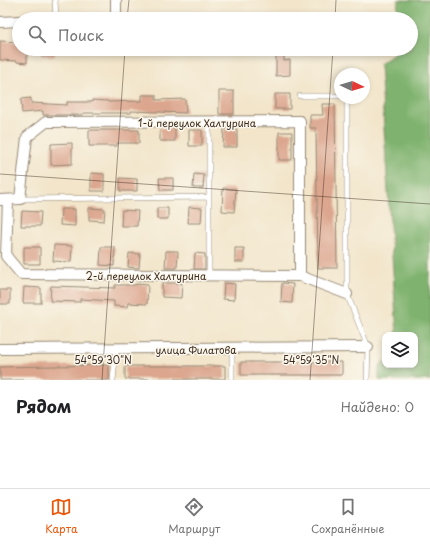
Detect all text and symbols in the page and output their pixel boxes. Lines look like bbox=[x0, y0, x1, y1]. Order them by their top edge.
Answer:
search box bbox=[12, 12, 418, 56]
icon: search bbox=[26, 23, 48, 45]
text: Поиск bbox=[58, 23, 104, 46]
north arrow bbox=[334, 68, 370, 104]
street label: 1-й переулок Халтурина bbox=[138, 115, 257, 131]
street label: 2-й переулок Халтурина bbox=[86, 268, 207, 284]
map controls bbox=[382, 332, 418, 368]
button: layers bbox=[382, 332, 418, 368]
street label: улица Филатова bbox=[156, 342, 237, 357]
text: 54°59'30"N bbox=[74, 352, 132, 367]
text: 54°59'35"N bbox=[283, 352, 340, 367]
text: Рядом bbox=[16, 393, 71, 419]
text: Найдено: 0 bbox=[341, 397, 414, 416]
tab: Карта bbox=[45, 496, 78, 537]
tab: Маршрут bbox=[168, 496, 220, 537]
tab: Сохранённые bbox=[311, 496, 385, 537]

